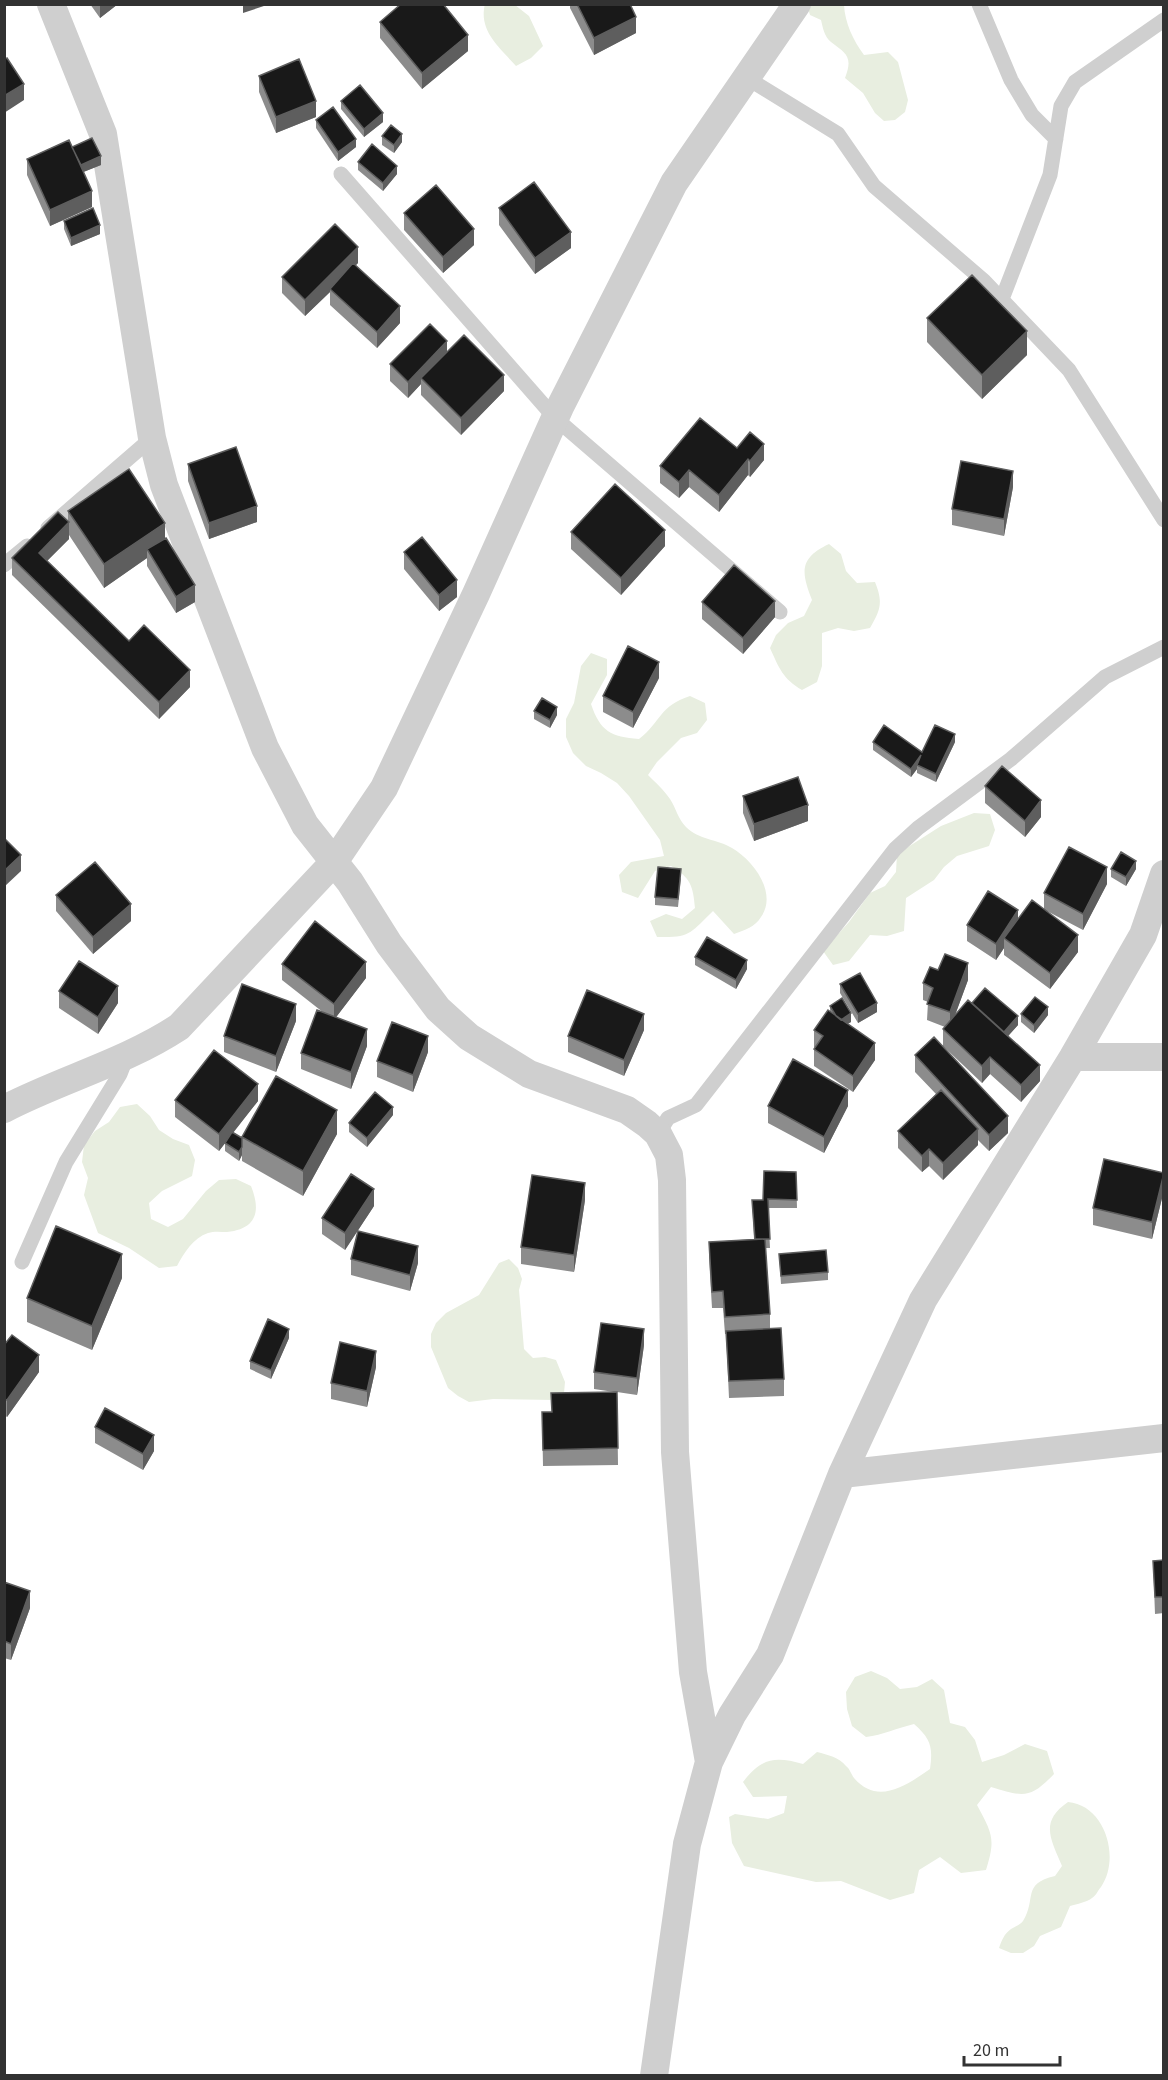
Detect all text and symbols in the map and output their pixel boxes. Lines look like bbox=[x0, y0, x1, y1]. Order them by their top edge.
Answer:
scale bar bbox=[964, 2029, 1060, 2067]
text: 20 m bbox=[973, 2038, 1009, 2063]

